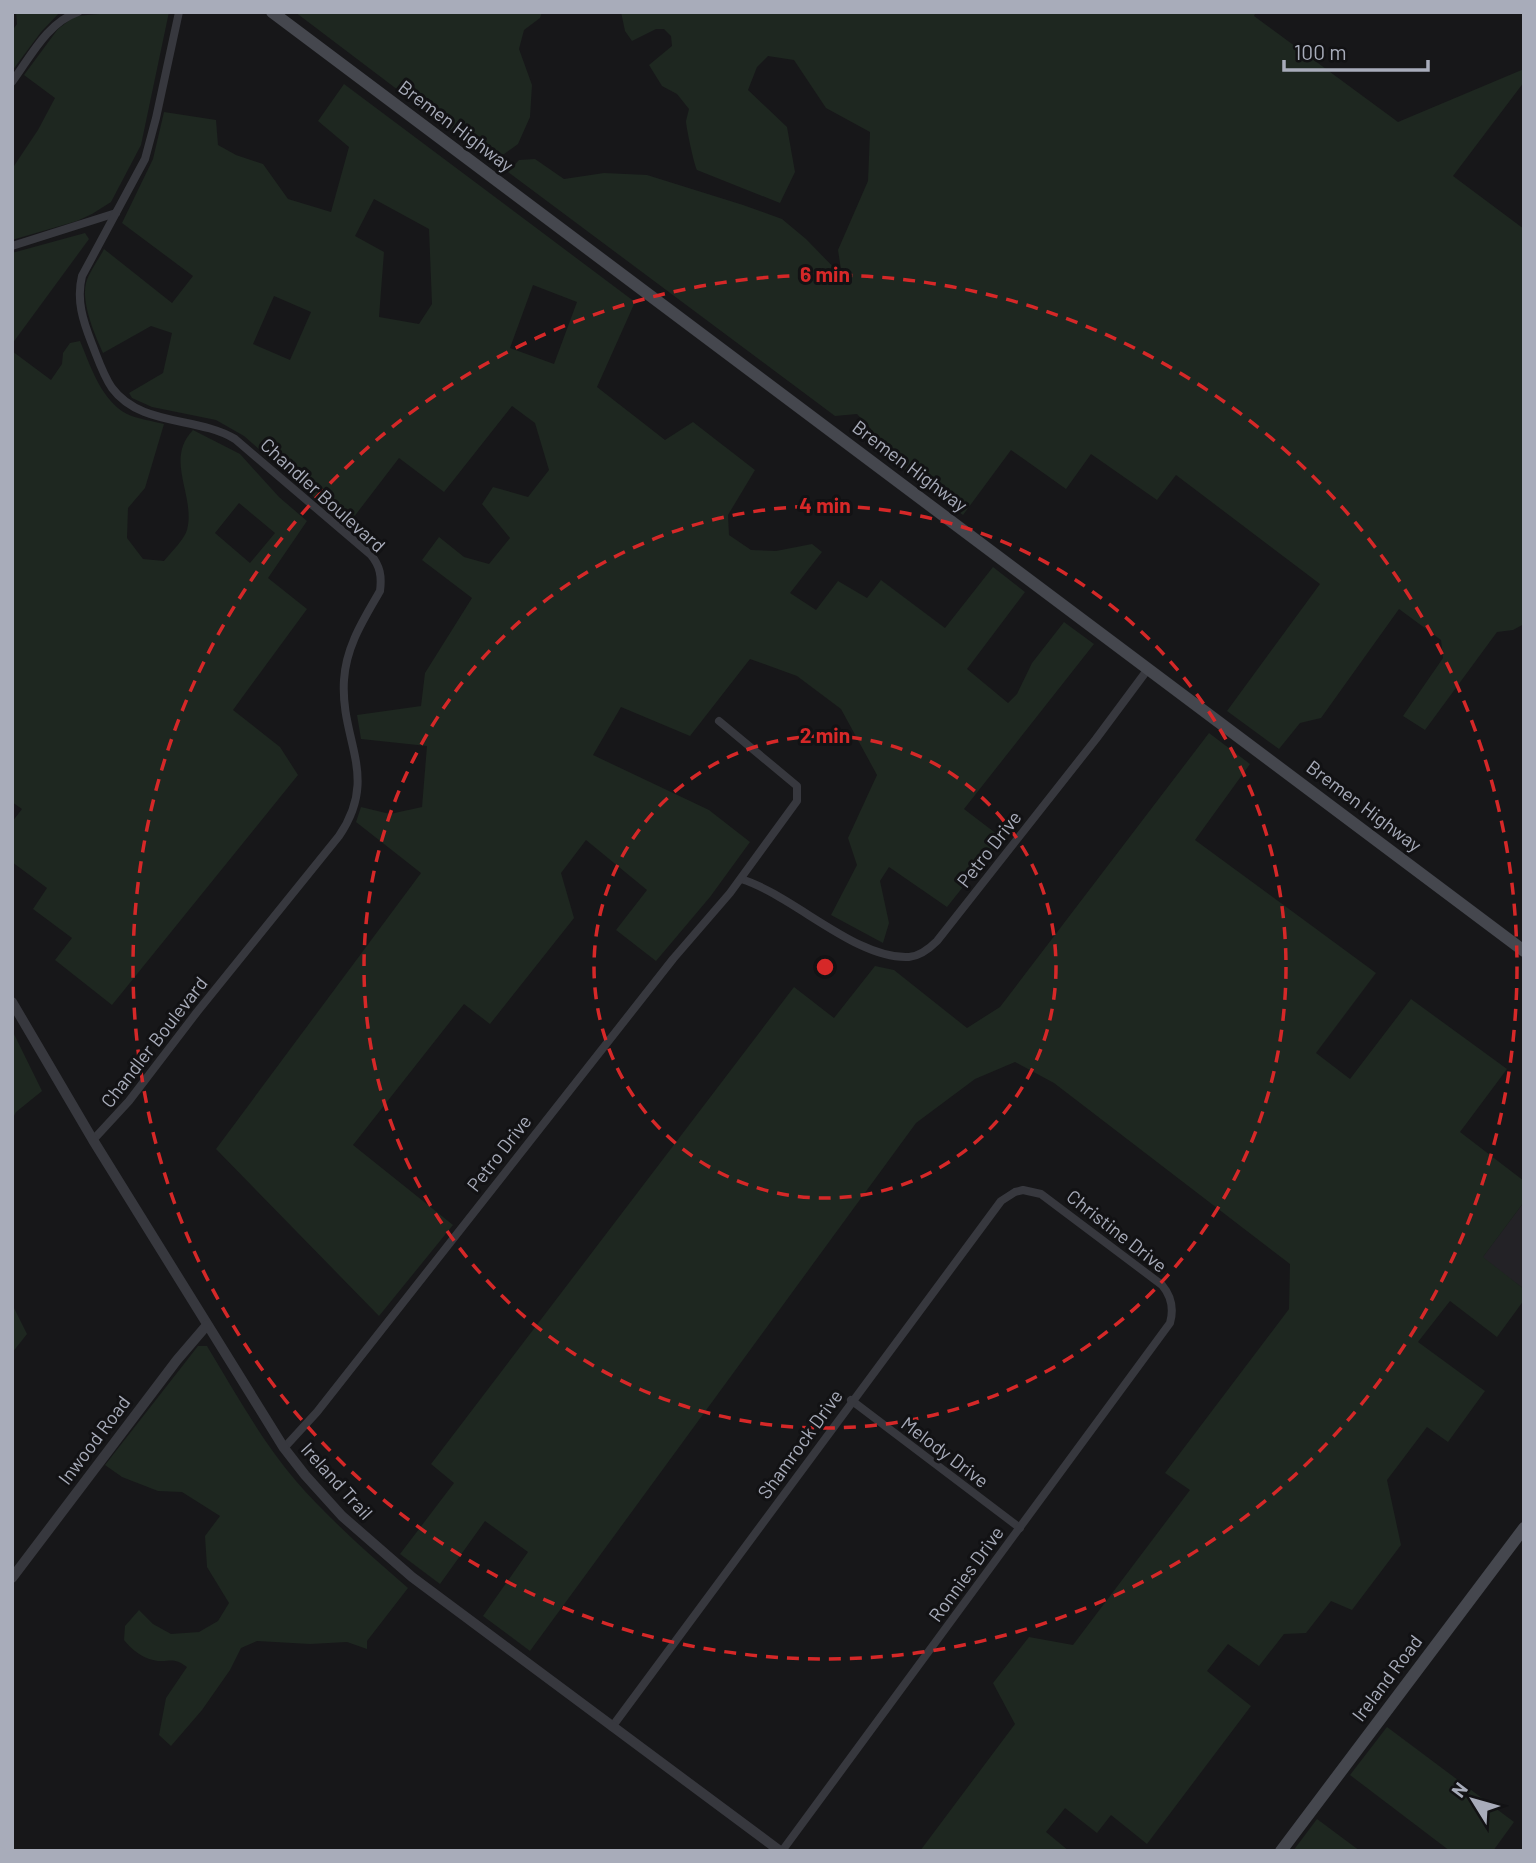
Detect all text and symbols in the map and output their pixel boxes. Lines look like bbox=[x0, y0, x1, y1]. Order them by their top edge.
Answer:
scale bar bbox=[1284, 28, 1428, 72]
text: 100 m bbox=[1294, 39, 1347, 64]
street label: Bremen Highway bbox=[394, 75, 519, 176]
text: 6 min bbox=[800, 261, 850, 286]
street label: Bremen Highway bbox=[848, 415, 973, 516]
street label: Chandler Boulevard bbox=[256, 433, 390, 557]
text: 4 min bbox=[799, 492, 851, 517]
text: 2 min bbox=[800, 722, 850, 747]
street label: Bremen Highway bbox=[1302, 755, 1427, 856]
street label: Petro Drive bbox=[951, 806, 1026, 892]
centre of rings bbox=[813, 955, 837, 979]
street label: Chandler Boulevard bbox=[95, 972, 212, 1112]
street label: Petro Drive bbox=[461, 1110, 536, 1196]
street label: Christine Drive bbox=[1063, 1184, 1172, 1277]
street label: Shamrock Drive bbox=[752, 1385, 847, 1503]
street label: Inwood Road bbox=[53, 1391, 134, 1489]
street label: Melody Drive bbox=[897, 1411, 994, 1492]
street label: Ireland Trail bbox=[297, 1437, 378, 1524]
street label: Ronnies Drive bbox=[923, 1521, 1008, 1626]
street label: Ireland Road bbox=[1347, 1630, 1427, 1725]
north arrow bbox=[1438, 1765, 1508, 1835]
text: N bbox=[1446, 1777, 1472, 1801]

